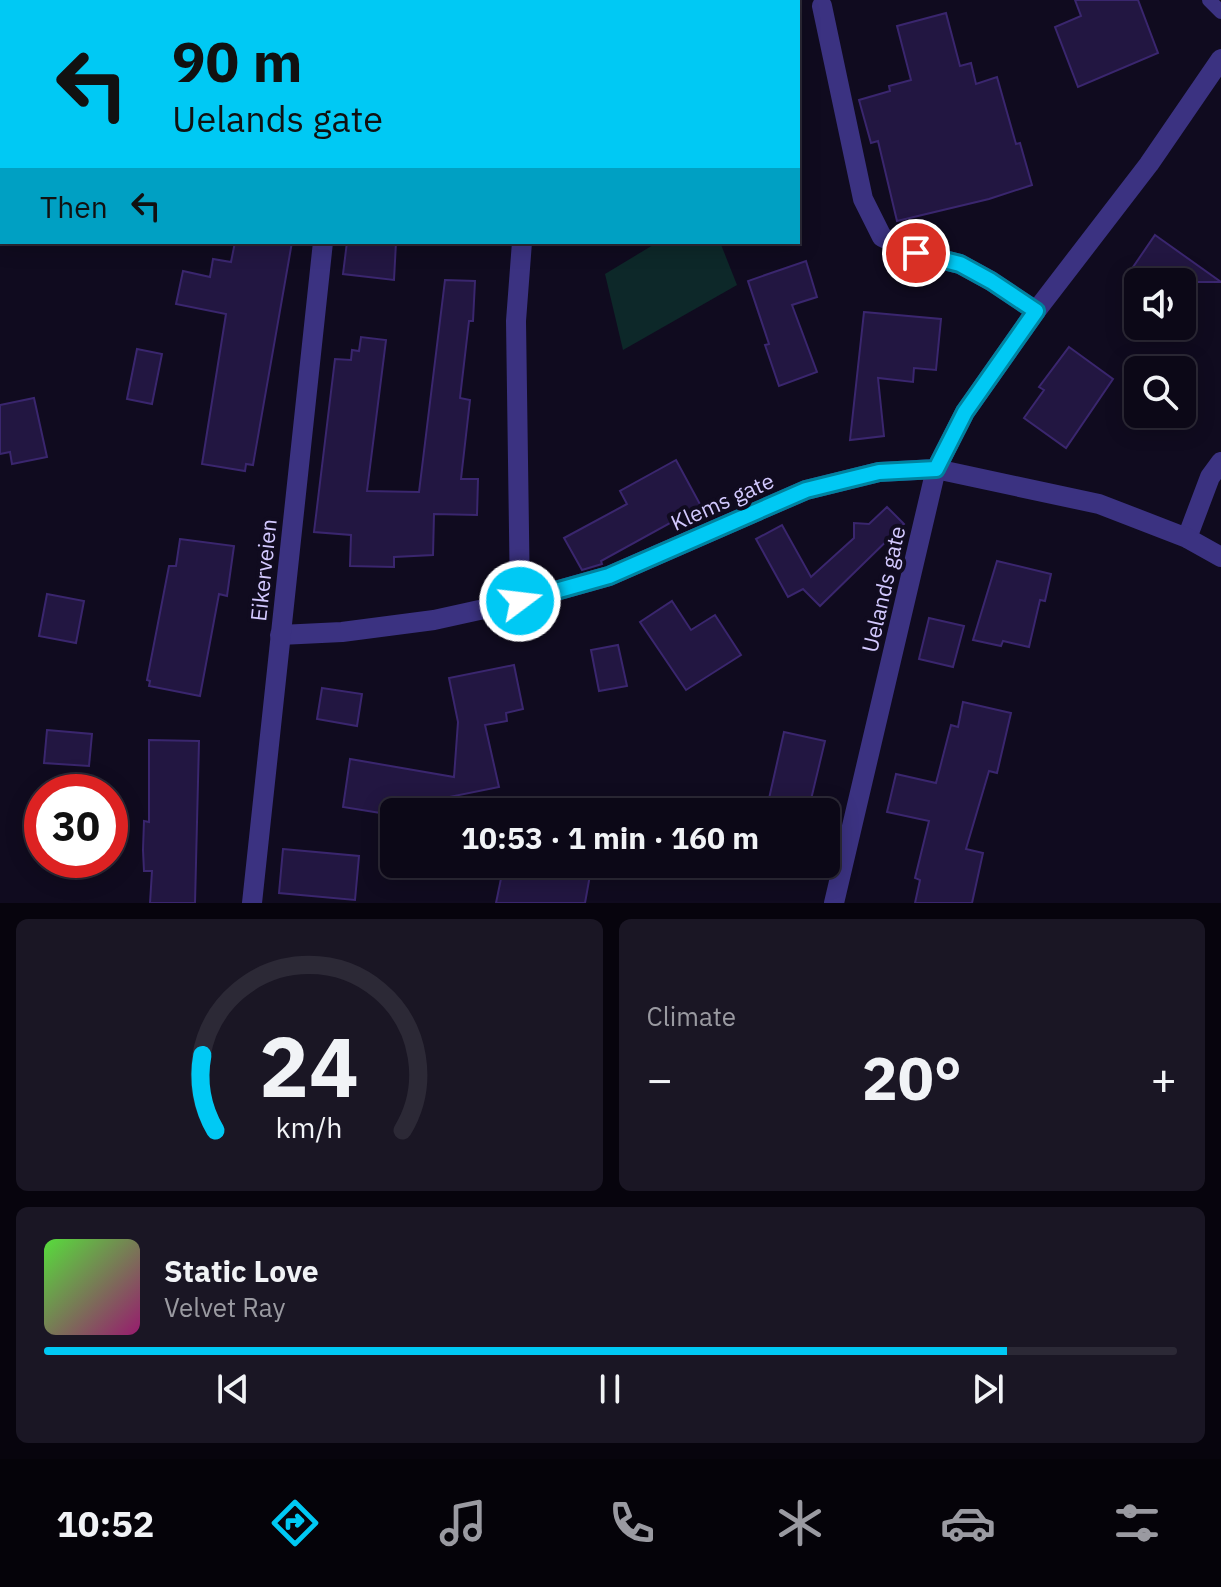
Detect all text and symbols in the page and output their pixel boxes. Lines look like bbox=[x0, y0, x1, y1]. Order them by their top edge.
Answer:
text: 90 m bbox=[172, 25, 302, 97]
icon: left bbox=[40, 32, 144, 136]
text: Uelands gate bbox=[172, 95, 383, 142]
icon: left bbox=[124, 184, 168, 228]
text: Then bbox=[40, 187, 108, 226]
pin bbox=[882, 219, 950, 287]
icon: arrive bbox=[894, 231, 938, 275]
map controls bbox=[1124, 268, 1196, 428]
button: sound bbox=[1124, 268, 1196, 340]
button: search bbox=[1124, 356, 1196, 428]
street label: Klems gate bbox=[666, 465, 778, 537]
street label: Eikerveien bbox=[243, 517, 283, 623]
street label: Uelands gate bbox=[854, 523, 912, 655]
position arrow bbox=[478, 559, 562, 643]
speed limit sign: 30 bbox=[24, 774, 128, 878]
text: 10:53 · 1 min · 160 m bbox=[461, 818, 759, 857]
text: Climate bbox=[647, 999, 736, 1033]
text: 24 bbox=[259, 1012, 359, 1120]
text: 20° bbox=[862, 1038, 962, 1117]
text: − bbox=[647, 1050, 673, 1107]
text: + bbox=[1151, 1050, 1177, 1107]
text: km/h bbox=[276, 1109, 343, 1146]
text: Static Love bbox=[164, 1251, 319, 1290]
text: Velvet Ray bbox=[164, 1290, 285, 1324]
icon: previous bbox=[211, 1367, 255, 1411]
icon: pause bbox=[588, 1367, 632, 1411]
icon: next bbox=[966, 1367, 1010, 1411]
icon: directions bbox=[267, 1495, 323, 1551]
icon: music bbox=[435, 1495, 491, 1551]
icon: phone bbox=[604, 1495, 660, 1551]
icon: climate bbox=[772, 1495, 828, 1551]
icon: car bbox=[940, 1495, 996, 1551]
icon: filters bbox=[1109, 1495, 1165, 1551]
text: 10:52 bbox=[56, 1500, 154, 1547]

